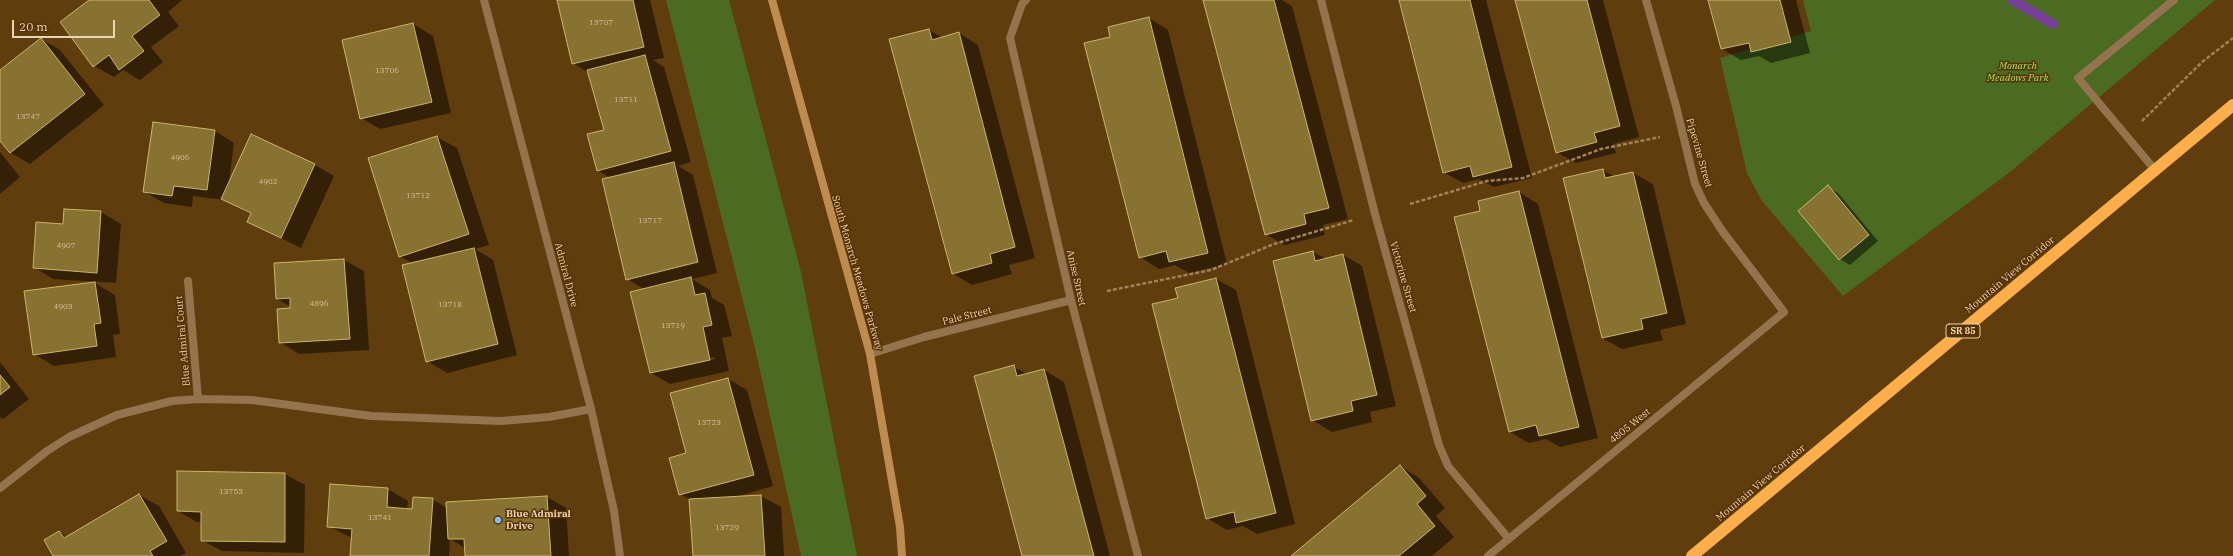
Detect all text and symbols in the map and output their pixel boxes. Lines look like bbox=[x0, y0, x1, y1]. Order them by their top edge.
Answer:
scale bar bbox=[14, 12, 117, 38]
house number: 13707 bbox=[589, 18, 613, 28]
text: 20 m bbox=[19, 19, 48, 34]
park label: Monarch Meadows Park bbox=[1987, 60, 2049, 84]
house number: 13706 bbox=[375, 66, 399, 76]
house number: 13711 bbox=[614, 95, 638, 105]
house number: 13747 bbox=[16, 112, 40, 122]
street label: Pipevine Street bbox=[1683, 117, 1715, 189]
house number: 4906 bbox=[170, 153, 190, 163]
house number: 4902 bbox=[258, 177, 278, 187]
house number: 13712 bbox=[406, 191, 430, 201]
street label: South Monarch Meadows Parkway bbox=[829, 194, 885, 352]
house number: 13717 bbox=[638, 216, 662, 226]
street label: Mountain View Corridor bbox=[1963, 234, 2057, 316]
street label: Victorine Street bbox=[1387, 240, 1419, 314]
house number: 4907 bbox=[56, 241, 76, 251]
street label: Admiral Drive bbox=[552, 242, 580, 308]
street label: Anise Street bbox=[1064, 249, 1088, 307]
street label: Blue Admiral Court bbox=[173, 295, 193, 387]
house number: 4896 bbox=[309, 299, 329, 309]
house number: 13718 bbox=[438, 300, 462, 310]
house number: 4903 bbox=[53, 302, 73, 312]
street label: Pale Street bbox=[941, 304, 993, 328]
house number: 13719 bbox=[661, 321, 685, 331]
road number: SR 85 bbox=[1946, 324, 1980, 338]
street label: 4805 West bbox=[1607, 406, 1653, 446]
house number: 13723 bbox=[697, 418, 721, 428]
street label: Mountain View Corridor bbox=[1714, 442, 1808, 524]
house number: 13753 bbox=[219, 487, 243, 497]
place label: Blue Admiral Drive bbox=[506, 508, 571, 532]
house number: 13741 bbox=[368, 513, 392, 523]
marker: Blue Admiral Drive bbox=[493, 515, 503, 525]
house number: 13729 bbox=[715, 523, 739, 533]

